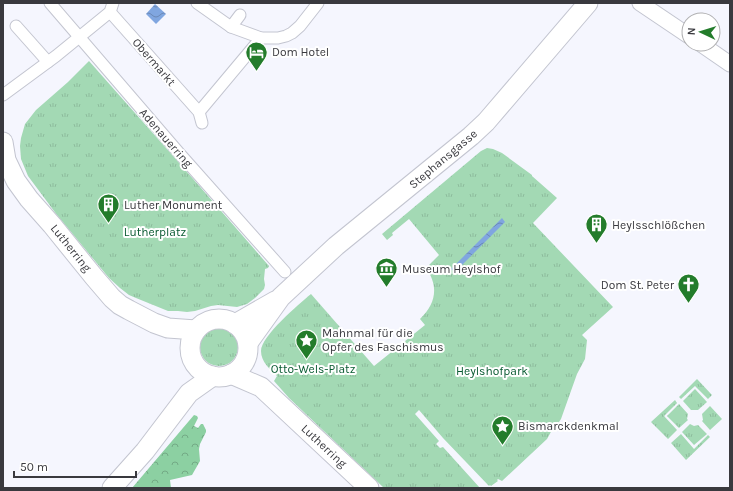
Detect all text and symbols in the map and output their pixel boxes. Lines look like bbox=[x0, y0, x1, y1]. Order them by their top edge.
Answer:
north arrow bbox=[681, 12, 721, 52]
text: N bbox=[685, 27, 698, 36]
street label: Obermarkt bbox=[129, 35, 179, 89]
hotel icon: Dom Hotel bbox=[244, 39, 270, 72]
place label: Dom Hotel bbox=[272, 45, 329, 59]
street label: Adenauerring bbox=[137, 106, 196, 171]
street label: Stephansgasse bbox=[406, 126, 480, 192]
building icon: Luther Monument bbox=[96, 192, 122, 225]
place label: Luther Monument bbox=[124, 198, 223, 212]
building icon: Heylsschlößchen bbox=[583, 212, 609, 245]
place label: Heylsschlößchen bbox=[612, 218, 705, 232]
street label: Lutherring bbox=[48, 221, 95, 275]
park label: Lutherplatz bbox=[124, 225, 186, 239]
museum icon: Museum Heylshof bbox=[373, 256, 399, 289]
place label: Museum Heylshof bbox=[402, 262, 501, 276]
church icon: Dom St. Peter bbox=[676, 272, 702, 305]
place label: Dom St. Peter bbox=[601, 278, 675, 292]
place label: Mahnmal für die Opfer des Faschismus bbox=[322, 326, 444, 354]
place icon: Mahnmal für die Opfer des Faschismus bbox=[294, 327, 320, 360]
park label: Otto-Wels-Platz bbox=[271, 362, 356, 376]
park label: Heylshofpark bbox=[456, 364, 528, 378]
place icon: Bismarckdenkmal bbox=[490, 413, 516, 446]
place label: Bismarckdenkmal bbox=[518, 419, 619, 433]
street label: Lutherring bbox=[298, 421, 350, 471]
scale bar bbox=[14, 453, 136, 479]
text: 50 m bbox=[20, 460, 48, 474]

